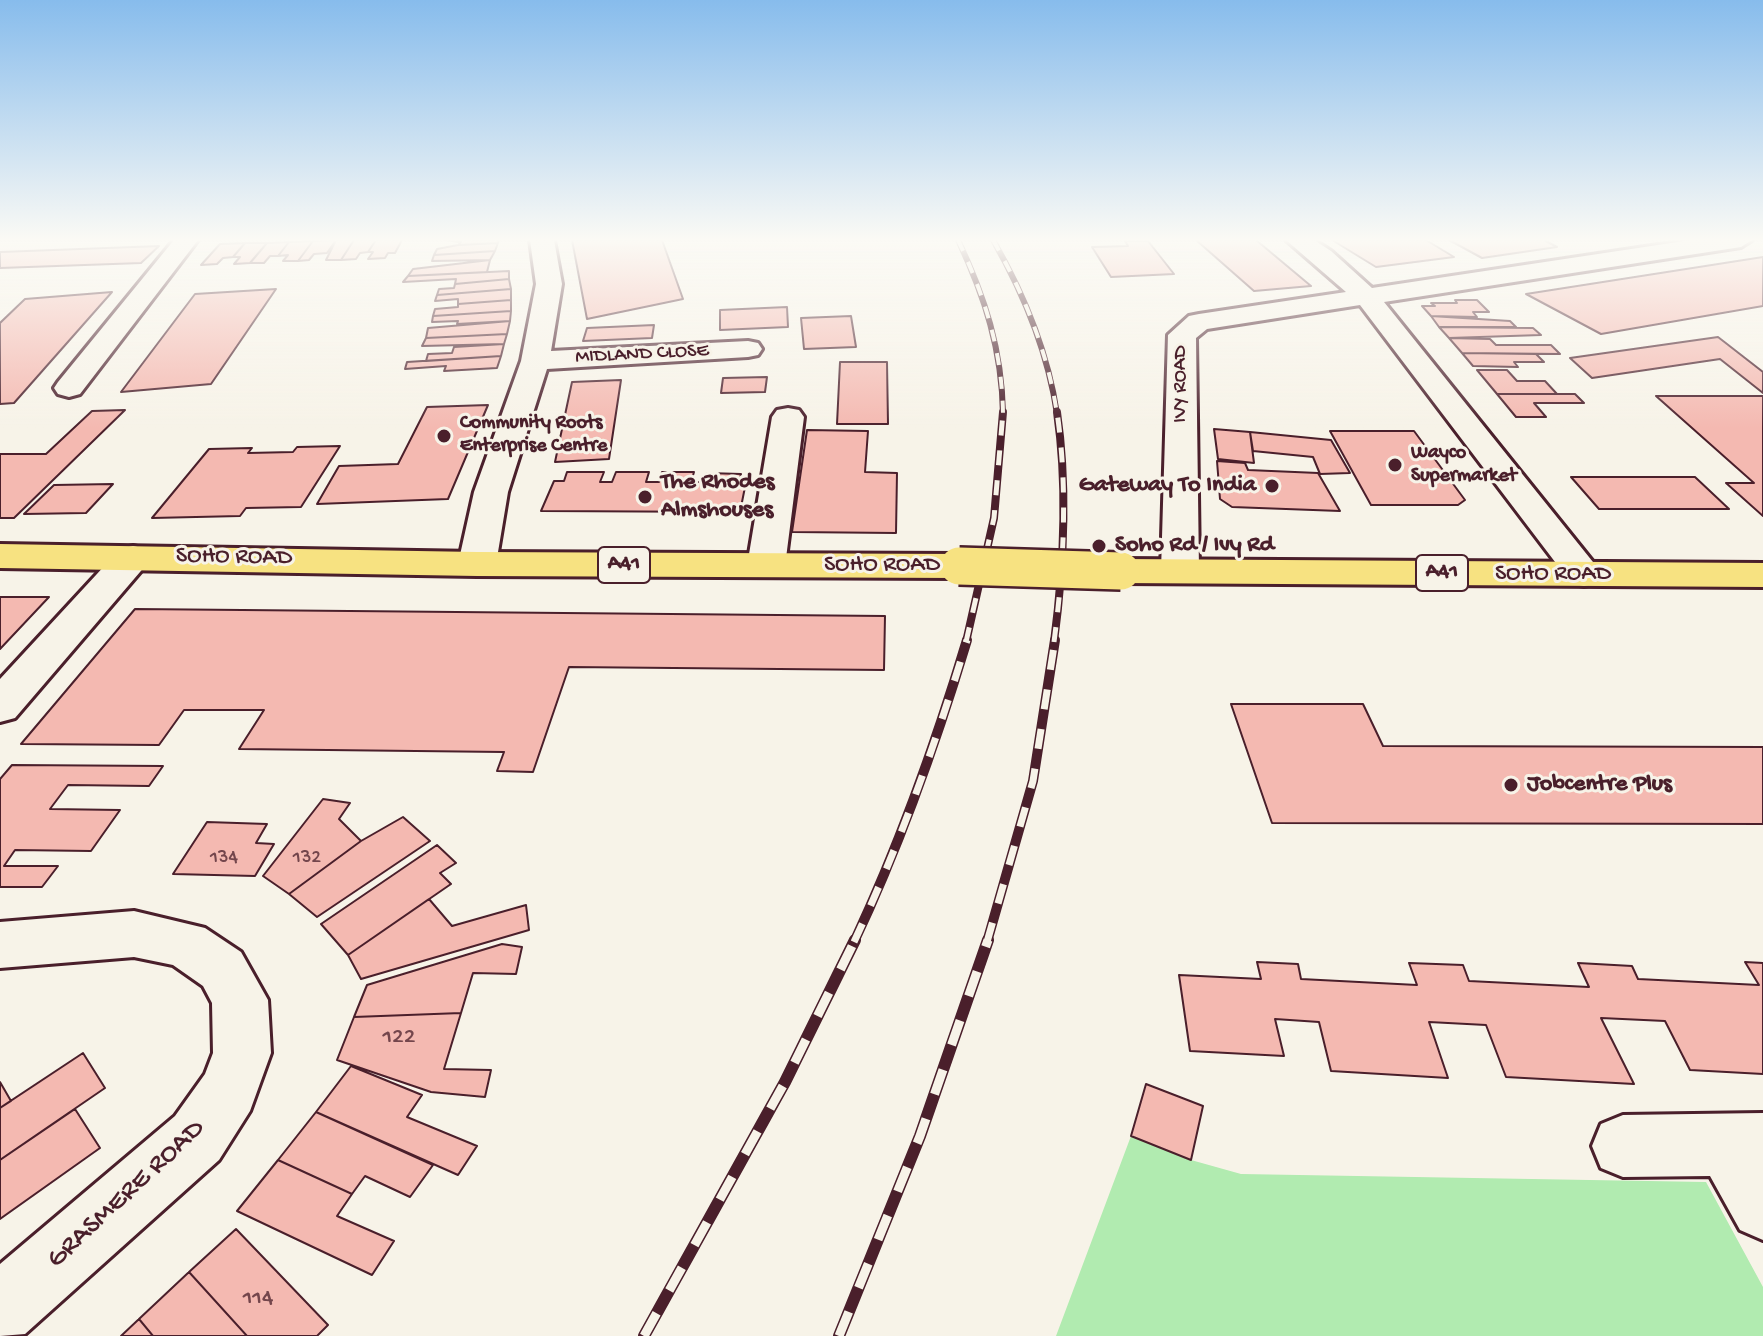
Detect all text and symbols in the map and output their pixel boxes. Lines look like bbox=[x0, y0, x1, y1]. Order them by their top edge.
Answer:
street label: MIDLAND CLOSE bbox=[575, 340, 709, 370]
street label: IVY ROAD bbox=[1170, 345, 1194, 423]
place label: Community Roots Enterprise Centre bbox=[460, 412, 607, 459]
marker: Community Roots Enterprise Centre bbox=[435, 427, 453, 445]
place label: Wayco Supermarket bbox=[1411, 442, 1517, 489]
marker: Wayco Supermarket bbox=[1386, 456, 1404, 474]
place label: The Rhodes Almshouses bbox=[661, 469, 774, 525]
place label: Gateway To India bbox=[1079, 472, 1256, 500]
marker: Gateway To India bbox=[1263, 477, 1281, 495]
marker: The Rhodes Almshouses bbox=[636, 488, 654, 506]
place label: Soho Rd / Ivy Rd bbox=[1115, 532, 1274, 560]
marker: Soho Rd / Ivy Rd bbox=[1090, 537, 1108, 555]
street label: SOHO ROAD bbox=[176, 543, 292, 573]
road number: A41 bbox=[598, 547, 650, 583]
street label: SOHO ROAD bbox=[824, 552, 940, 580]
road number: A41 bbox=[1416, 555, 1468, 591]
street label: SOHO ROAD bbox=[1495, 561, 1611, 589]
place label: Jobcentre Plus bbox=[1527, 771, 1672, 799]
marker: Jobcentre Plus bbox=[1502, 776, 1520, 794]
house number: 134 bbox=[210, 847, 238, 871]
house number: 132 bbox=[293, 847, 321, 871]
house number: 122 bbox=[382, 1024, 416, 1052]
street label: GRASMERE ROAD bbox=[41, 1113, 213, 1277]
house number: 114 bbox=[243, 1285, 273, 1313]

